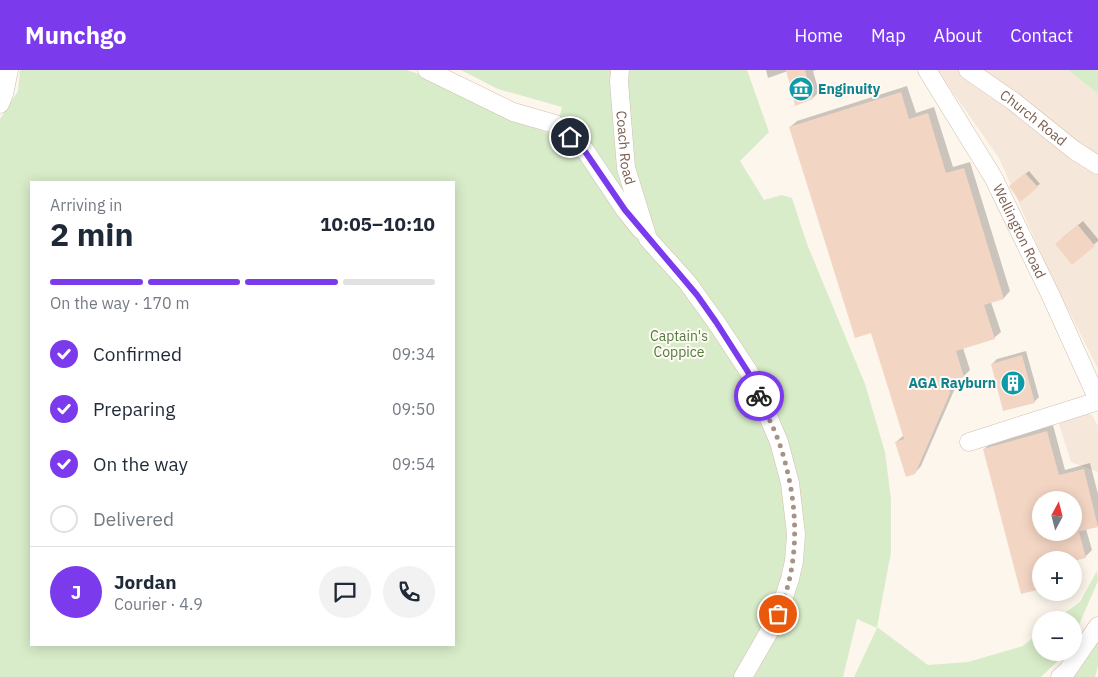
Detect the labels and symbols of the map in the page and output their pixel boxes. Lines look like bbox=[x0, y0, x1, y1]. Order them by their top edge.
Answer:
museum icon: Enginuity bbox=[788, 76, 814, 102]
place label: Enginuity bbox=[818, 80, 881, 98]
street label: Church Road bbox=[997, 86, 1070, 150]
street label: Coach Road bbox=[612, 110, 640, 187]
pin bbox=[549, 116, 591, 158]
street label: Wellington Road bbox=[989, 181, 1050, 281]
park label: Captain's Coppice bbox=[650, 327, 708, 361]
building icon: AGA Rayburn bbox=[1000, 370, 1026, 396]
courier bbox=[734, 371, 784, 421]
place label: AGA Rayburn bbox=[908, 374, 996, 392]
north arrow bbox=[1032, 491, 1082, 541]
pin bbox=[757, 593, 799, 635]

